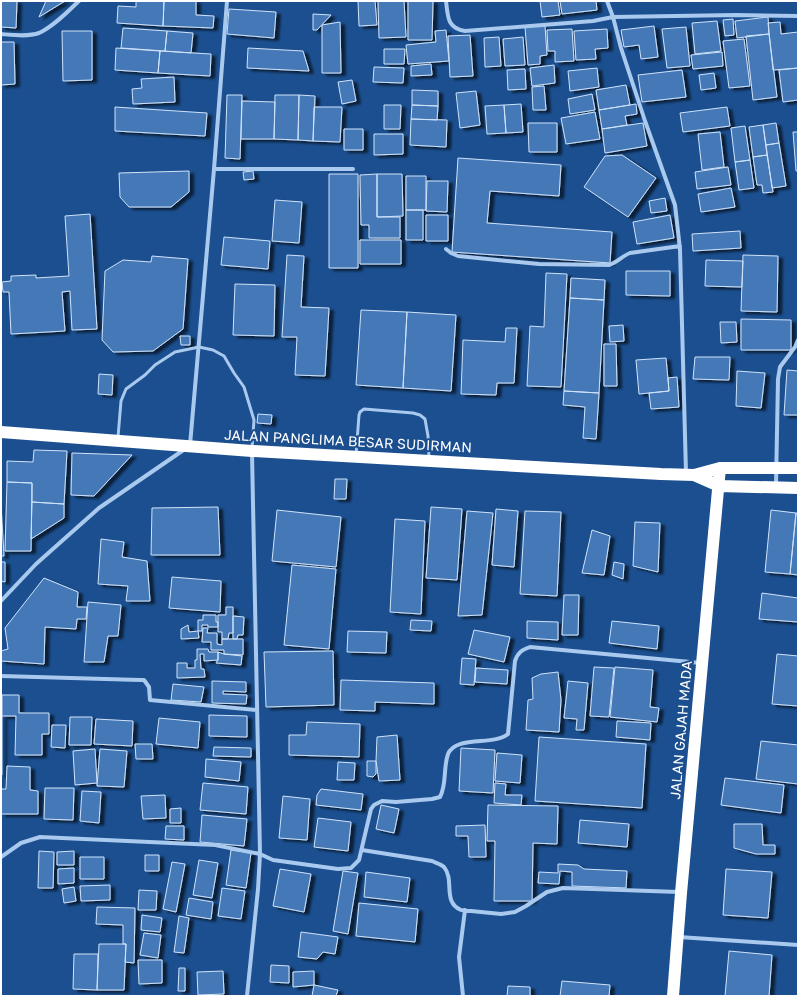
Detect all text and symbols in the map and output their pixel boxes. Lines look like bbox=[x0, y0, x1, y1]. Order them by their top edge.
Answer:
street label: JALAN PANGLIMA BESAR SUDIRMAN bbox=[224, 426, 472, 455]
street label: JALAN GAJAH MADA bbox=[666, 659, 695, 800]

